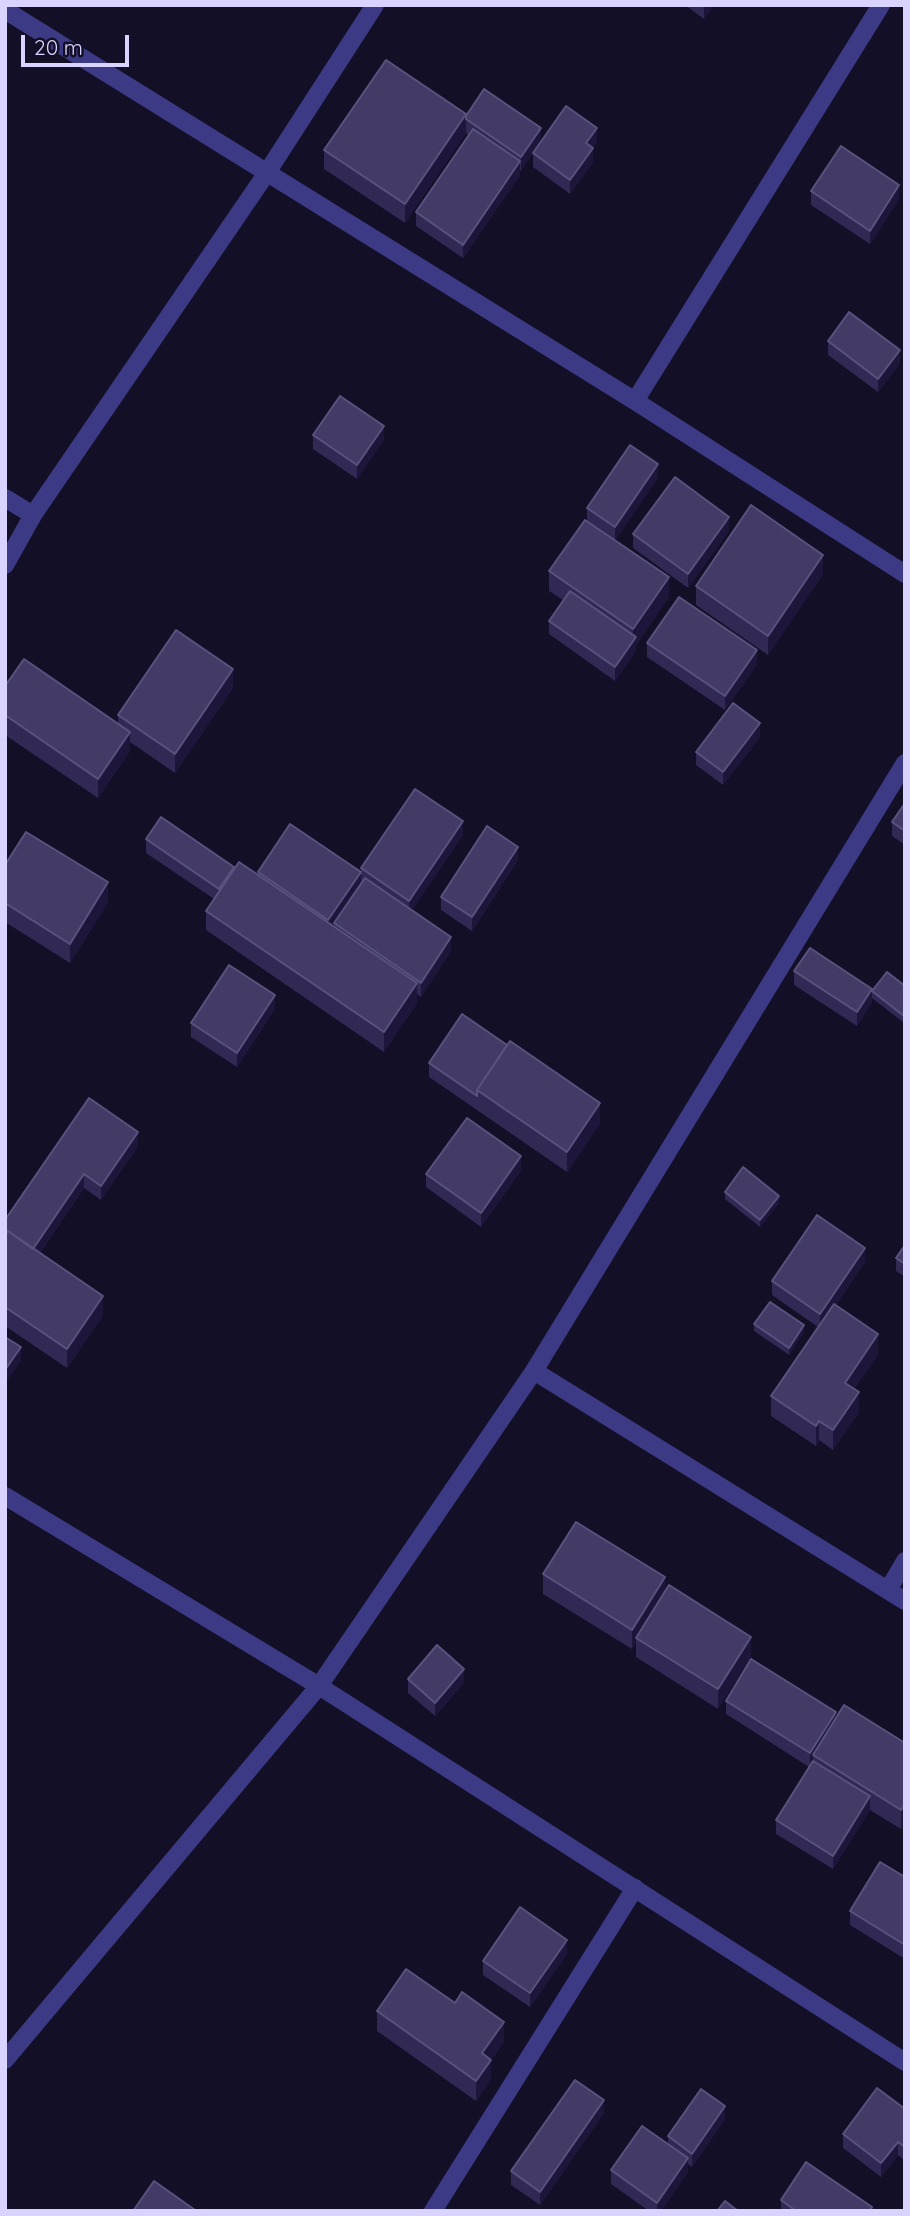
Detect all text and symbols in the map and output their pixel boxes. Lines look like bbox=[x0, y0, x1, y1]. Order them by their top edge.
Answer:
scale bar bbox=[24, 21, 133, 65]
text: 20 m bbox=[34, 34, 83, 60]

